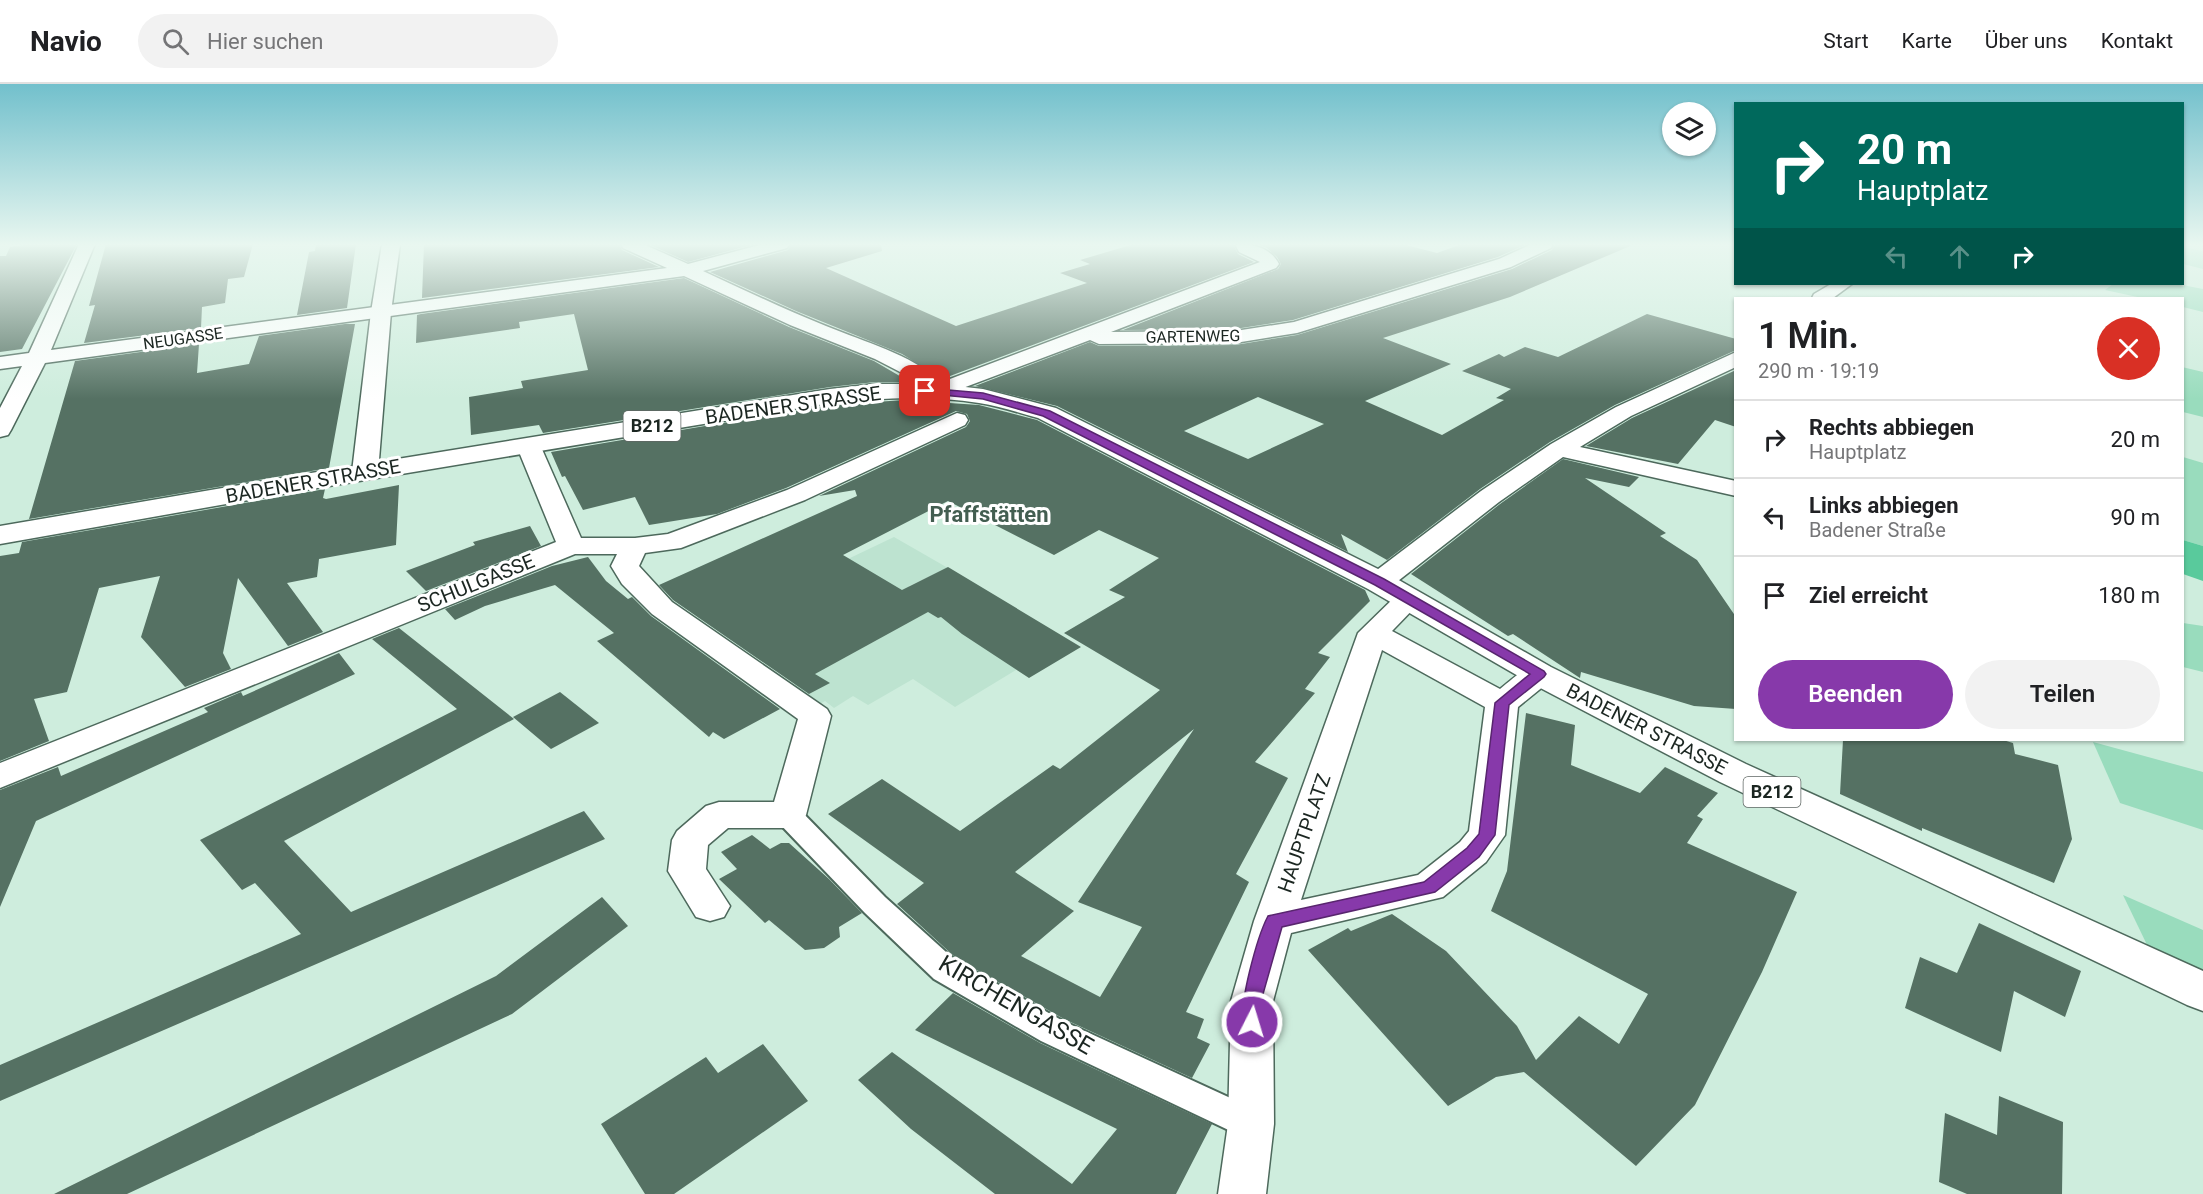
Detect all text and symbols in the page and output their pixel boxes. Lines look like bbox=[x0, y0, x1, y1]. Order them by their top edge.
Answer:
search box bbox=[138, 14, 558, 68]
text: Navio bbox=[30, 25, 102, 58]
icon: search bbox=[159, 25, 192, 58]
text: Hier suchen bbox=[207, 29, 324, 54]
text: Start bbox=[1823, 29, 1869, 53]
text: Karte bbox=[1902, 29, 1952, 53]
text: Über uns bbox=[1985, 29, 2068, 53]
text: Kontakt bbox=[2101, 29, 2173, 53]
map controls bbox=[1662, 102, 1716, 156]
button: layers bbox=[1662, 102, 1716, 156]
text: 20 m bbox=[1857, 125, 1952, 174]
icon: right bbox=[1758, 126, 1836, 204]
text: Hauptplatz bbox=[1857, 175, 1988, 207]
icon: left bbox=[1880, 240, 1913, 273]
icon: ahead bbox=[1943, 240, 1976, 273]
icon: right bbox=[2006, 240, 2039, 273]
text: 1 Min. bbox=[1758, 315, 1859, 357]
button: close bbox=[2097, 317, 2160, 380]
street label: NEUGASSE bbox=[142, 323, 224, 353]
street label: GARTENWEG bbox=[1145, 326, 1241, 347]
text: 290 m · 19:19 bbox=[1758, 359, 1879, 383]
pin bbox=[899, 365, 950, 416]
icon: arrive bbox=[908, 374, 941, 407]
street label: BADENER STRASSE bbox=[704, 381, 882, 429]
road number: B212 bbox=[624, 411, 680, 441]
text: Rechts abbiegen bbox=[1809, 415, 1974, 440]
icon: right bbox=[1758, 423, 1791, 456]
text: 20 m bbox=[2111, 427, 2160, 452]
text: Hauptplatz bbox=[1809, 440, 1906, 464]
street label: BADENER STRASSE bbox=[224, 454, 402, 508]
text: Links abbiegen bbox=[1809, 493, 1959, 518]
icon: left bbox=[1758, 501, 1791, 534]
district label: Pfaffstätten bbox=[929, 502, 1049, 527]
text: 90 m bbox=[2111, 505, 2160, 530]
text: Badener Straße bbox=[1809, 518, 1946, 542]
street label: SCHULGASSE bbox=[414, 549, 538, 617]
icon: arrive bbox=[1758, 579, 1791, 612]
text: Ziel erreicht bbox=[1809, 583, 1928, 608]
text: 180 m bbox=[2098, 583, 2160, 608]
button: Beenden bbox=[1758, 660, 1953, 729]
button: Teilen bbox=[1965, 660, 2160, 729]
street label: BADENER STRASSE bbox=[1563, 678, 1731, 780]
street label: HAUPTPLATZ bbox=[1272, 770, 1336, 896]
road number: B212 bbox=[1744, 777, 1800, 807]
street label: KIRCHENGASSE bbox=[934, 949, 1098, 1061]
position arrow bbox=[1220, 990, 1284, 1054]

